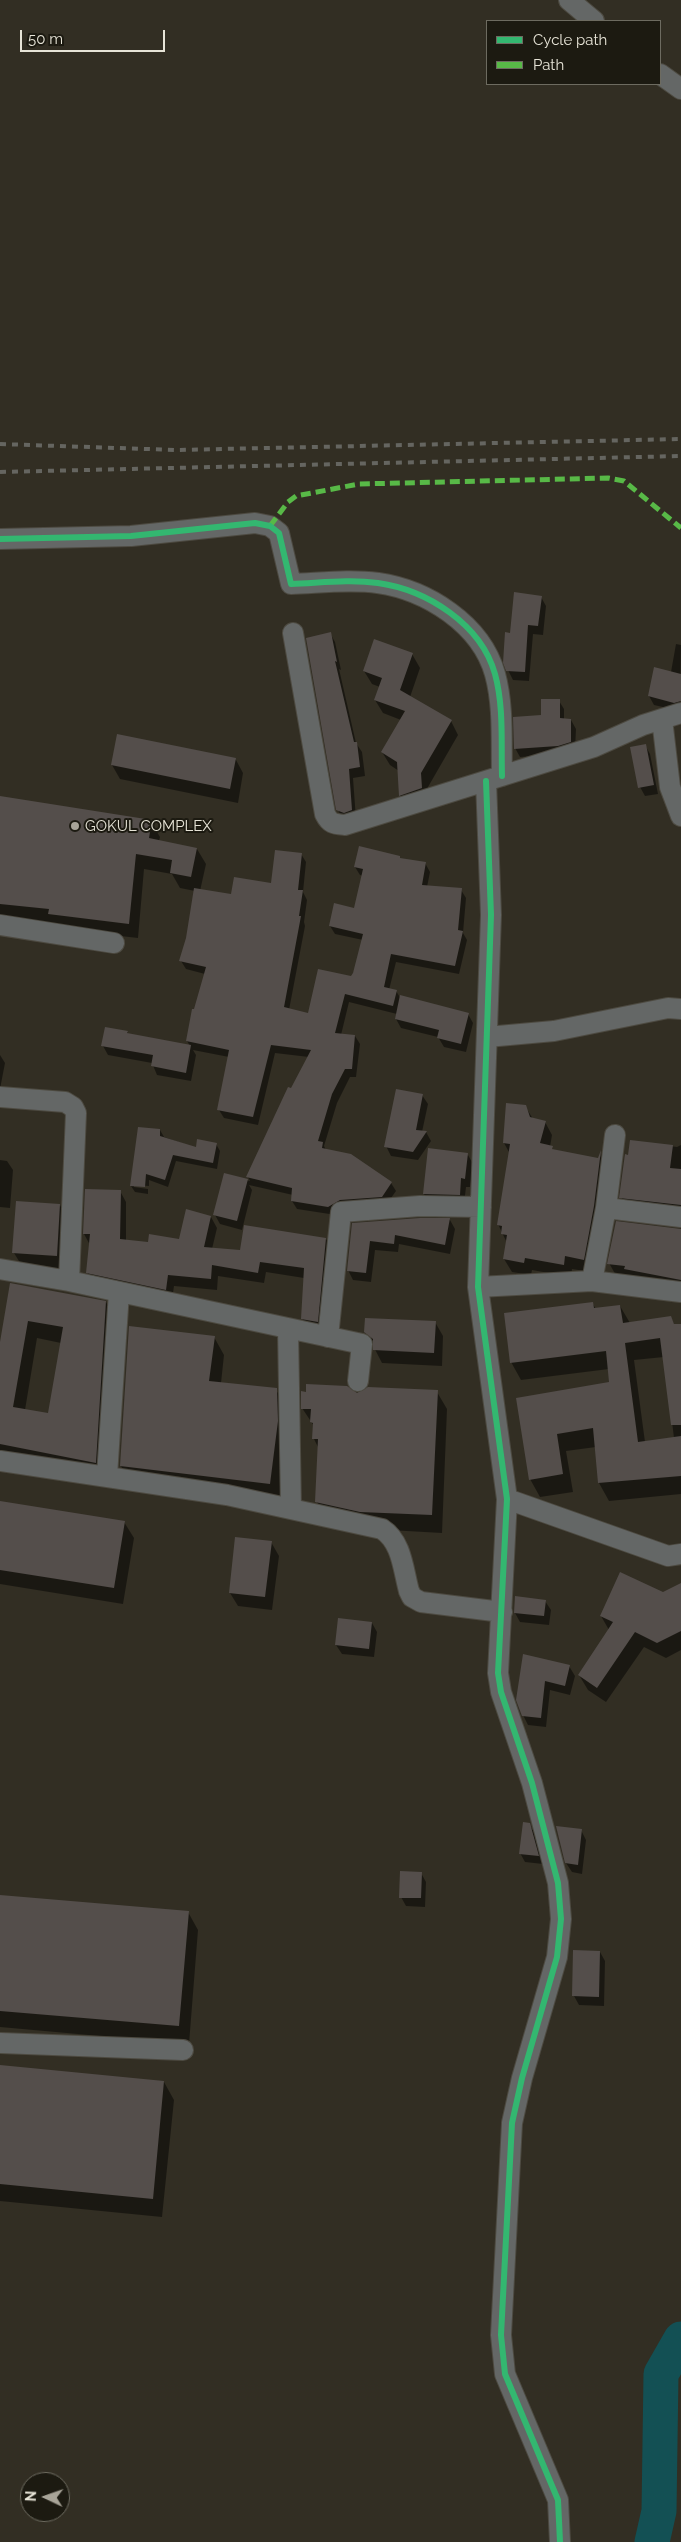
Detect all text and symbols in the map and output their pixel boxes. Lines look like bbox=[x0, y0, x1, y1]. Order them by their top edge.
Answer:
scale bar bbox=[22, 20, 168, 52]
legend bbox=[486, 20, 661, 85]
text: 50 m bbox=[28, 30, 63, 48]
text: Cycle path bbox=[533, 31, 607, 49]
text: Path bbox=[533, 56, 564, 74]
place label: GOKUL COMPLEX bbox=[85, 817, 212, 835]
marker: GOKUL COMPLEX bbox=[69, 820, 81, 832]
north arrow bbox=[20, 2472, 70, 2522]
text: N bbox=[23, 2491, 39, 2502]

